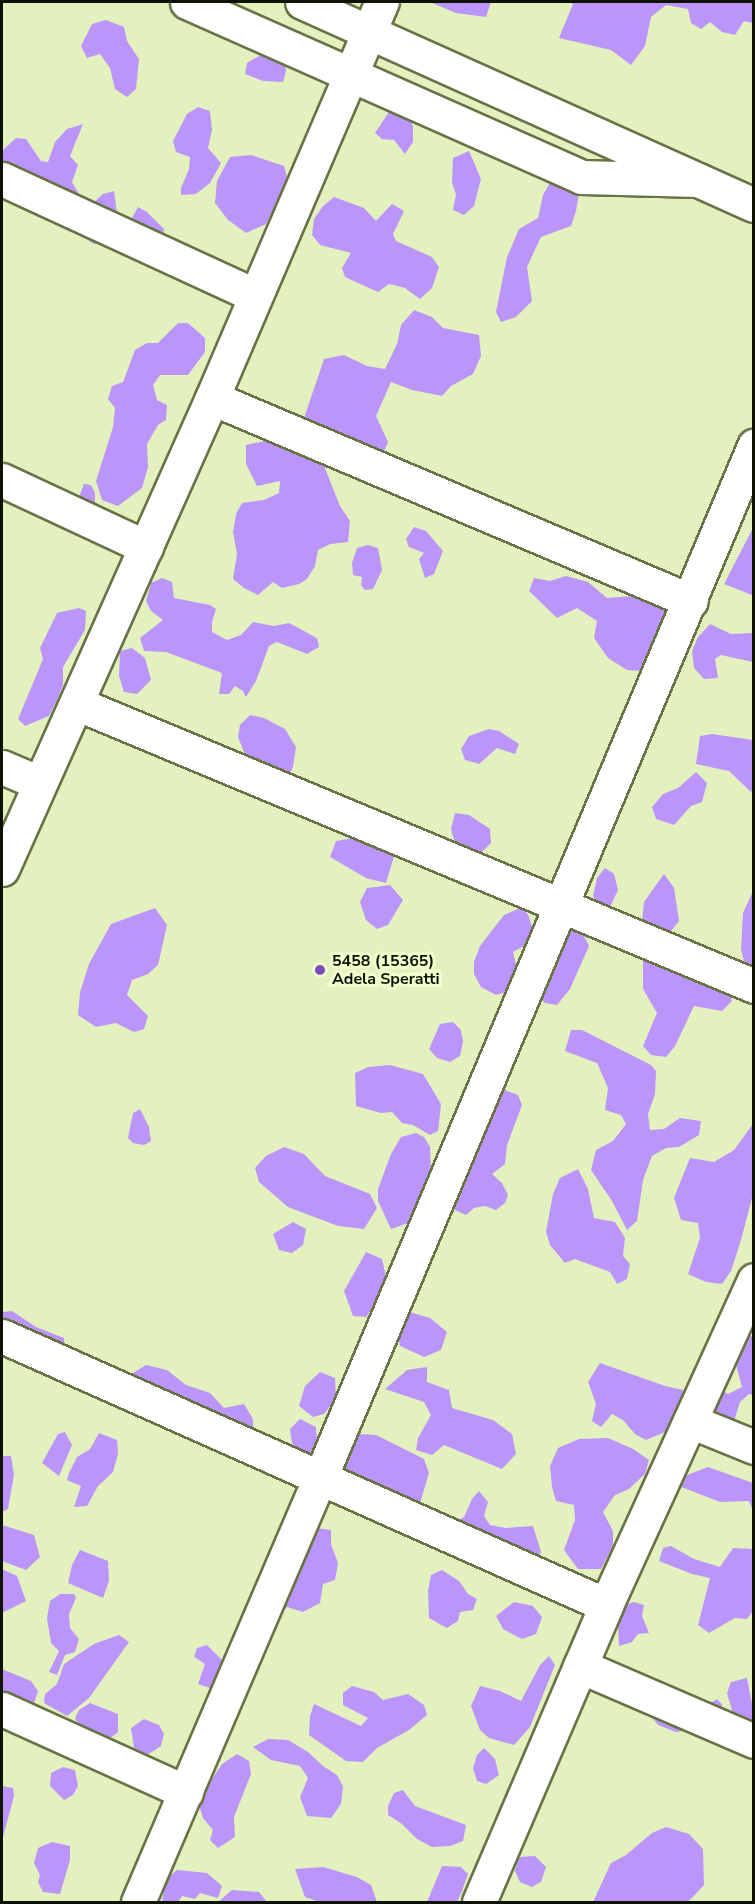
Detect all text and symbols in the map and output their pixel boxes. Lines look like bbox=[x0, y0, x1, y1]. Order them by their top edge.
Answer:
place label: 5458 (15365) Adela Speratti bbox=[332, 951, 440, 989]
marker: 5458 (15365) Adela Speratti bbox=[313, 963, 327, 977]

